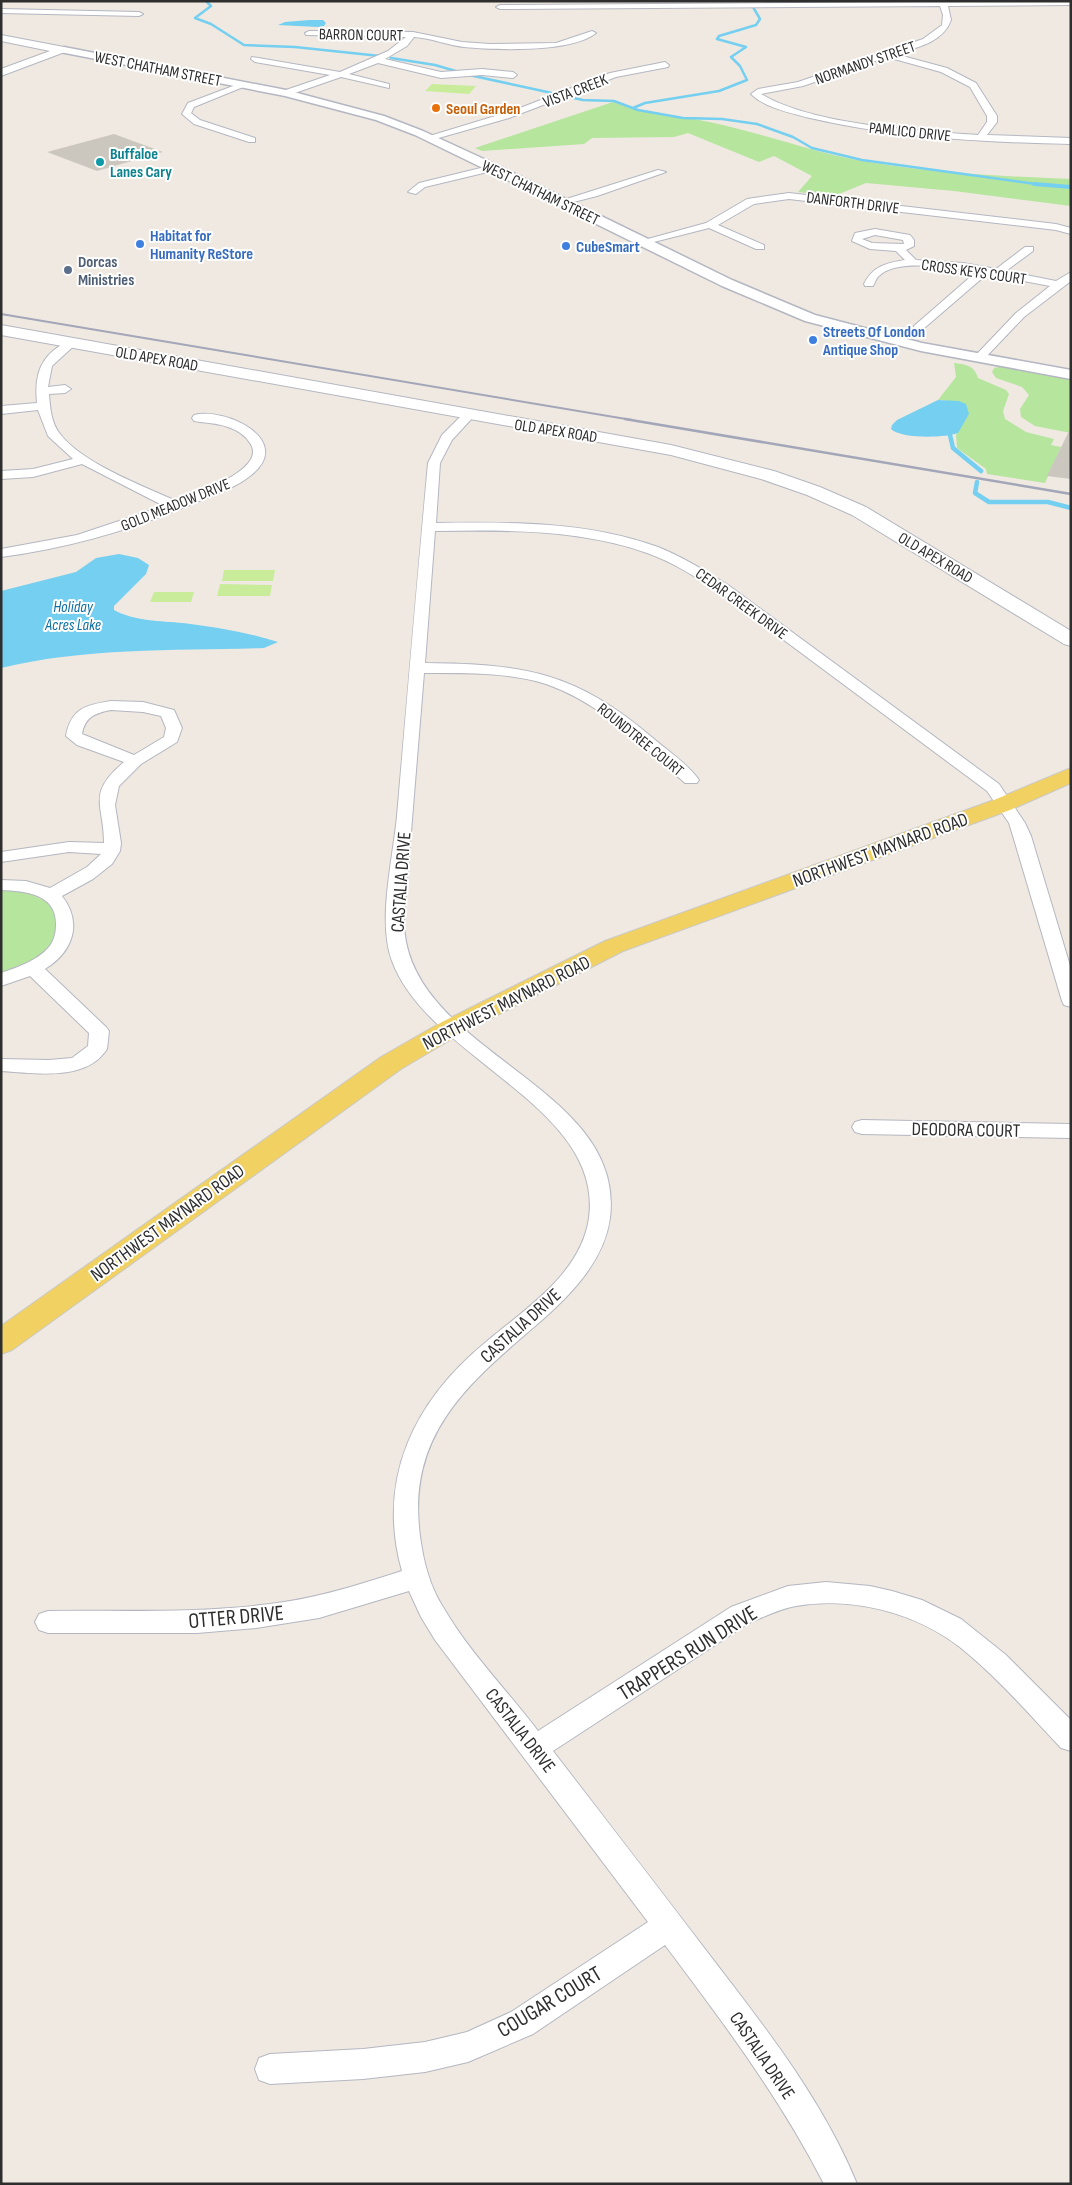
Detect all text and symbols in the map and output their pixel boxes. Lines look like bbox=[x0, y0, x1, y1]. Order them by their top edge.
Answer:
street label: BARRON COURT bbox=[319, 25, 404, 46]
street label: NORMANDY STREET bbox=[813, 37, 919, 90]
street label: WEST CHATHAM STREET bbox=[93, 48, 223, 91]
street label: VISTA CREEK bbox=[540, 70, 611, 112]
place label: Seoul Garden bbox=[446, 100, 520, 119]
marker: Seoul Garden bbox=[430, 102, 442, 114]
street label: PAMLICO DRIVE bbox=[868, 119, 952, 146]
place label: Buffaloe Lanes Cary bbox=[110, 145, 172, 182]
marker: Buffaloe Lanes Cary bbox=[94, 156, 106, 168]
street label: WEST CHATHAM STREET bbox=[478, 157, 603, 230]
street label: DANFORTH DRIVE bbox=[805, 188, 900, 219]
place label: Habitat for Humanity ReStore bbox=[150, 227, 253, 264]
marker: Habitat for Humanity ReStore bbox=[134, 238, 146, 250]
place label: CubeSmart bbox=[576, 238, 640, 257]
marker: CubeSmart bbox=[560, 240, 572, 252]
place label: Dorcas Ministries bbox=[78, 253, 134, 290]
street label: CROSS KEYS COURT bbox=[920, 256, 1028, 289]
marker: Dorcas Ministries bbox=[62, 264, 74, 276]
place label: Streets Of London Antique Shop bbox=[822, 323, 925, 360]
marker: Streets Of London Antique Shop bbox=[807, 334, 819, 346]
street label: OLD APEX ROAD bbox=[114, 343, 200, 376]
street label: OLD APEX ROAD bbox=[513, 416, 599, 447]
street label: GOLD MEADOW DRIVE bbox=[118, 475, 233, 536]
street label: OLD APEX ROAD bbox=[895, 529, 976, 588]
street label: CEDAR CREEK DRIVE bbox=[691, 564, 791, 644]
water label: Holiday Acres Lake bbox=[44, 598, 101, 635]
street label: ROUNDTREE COURT bbox=[593, 700, 687, 781]
street label: NORTHWEST MAYNARD ROAD bbox=[790, 808, 971, 893]
street label: CASTALIA DRIVE bbox=[387, 831, 416, 933]
street label: NORTHWEST MAYNARD ROAD bbox=[419, 951, 594, 1056]
street label: DEODORA COURT bbox=[911, 1118, 1021, 1143]
street label: NORTHWEST MAYNARD ROAD bbox=[86, 1160, 249, 1287]
street label: CASTALIA DRIVE bbox=[476, 1284, 566, 1368]
street label: OTTER DRIVE bbox=[187, 1600, 285, 1635]
street label: TRAPPERS RUN DRIVE bbox=[613, 1600, 762, 1707]
street label: CASTALIA DRIVE bbox=[480, 1684, 560, 1778]
street label: COUGAR COURT bbox=[492, 1960, 607, 2044]
street label: CASTALIA DRIVE bbox=[724, 2008, 799, 2104]

